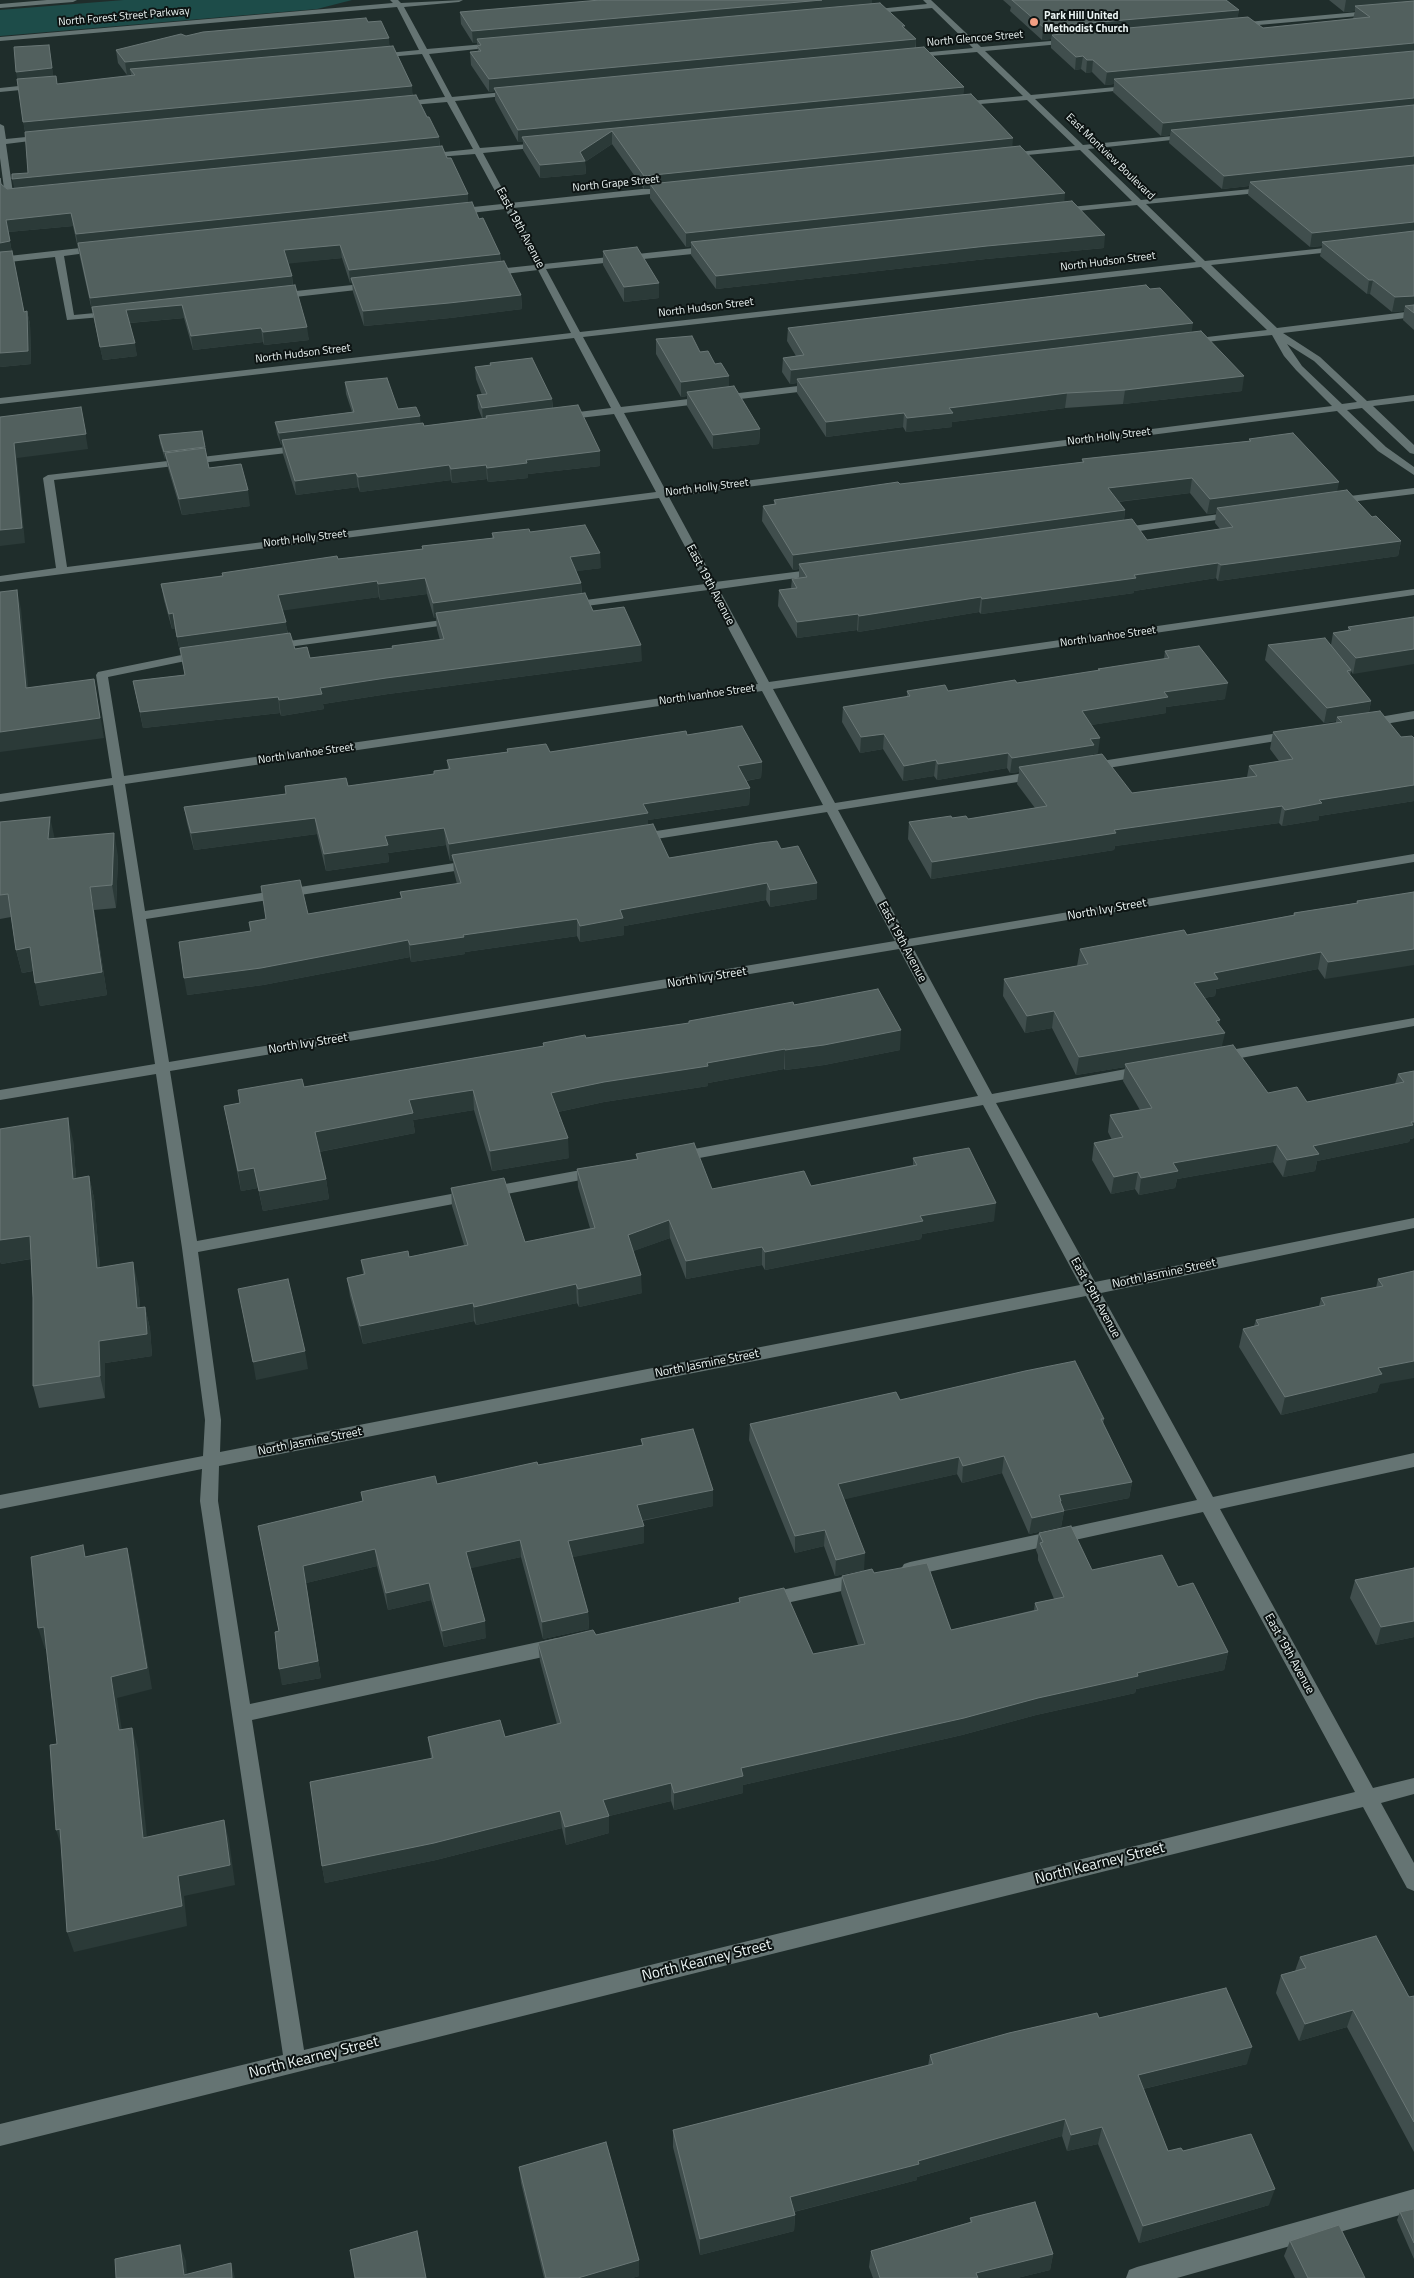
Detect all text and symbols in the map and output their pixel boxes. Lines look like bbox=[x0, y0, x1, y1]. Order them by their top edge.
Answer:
street label: North Forest Street Parkway bbox=[58, 5, 190, 29]
place label: Park Hill United Methodist Church bbox=[1044, 9, 1129, 35]
marker: Park Hill United Methodist Church bbox=[1028, 16, 1040, 28]
street label: North Glencoe Street bbox=[926, 28, 1024, 50]
street label: East Montview Boulevard bbox=[1063, 111, 1157, 203]
street label: North Grape Street bbox=[572, 173, 660, 195]
street label: East 19th Avenue bbox=[493, 185, 547, 271]
street label: North Hudson Street bbox=[1060, 250, 1156, 274]
street label: North Hudson Street bbox=[658, 296, 754, 320]
street label: North Hudson Street bbox=[255, 342, 351, 366]
street label: North Holly Street bbox=[1067, 425, 1151, 449]
street label: North Holly Street bbox=[665, 476, 749, 500]
street label: North Holly Street bbox=[263, 527, 347, 551]
street label: East 19th Avenue bbox=[683, 542, 737, 628]
street label: North Ivanhoe Street bbox=[1059, 624, 1157, 650]
street label: North Ivanhoe Street bbox=[658, 682, 756, 708]
street label: North Ivanhoe Street bbox=[257, 741, 355, 767]
street label: North Ivy Street bbox=[1066, 896, 1148, 924]
street label: East 19th Avenue bbox=[875, 899, 929, 985]
street label: North Ivy Street bbox=[666, 965, 748, 991]
street label: North Ivy Street bbox=[267, 1031, 349, 1057]
street label: East 19th Avenue bbox=[1067, 1255, 1123, 1341]
street label: North Jasmine Street bbox=[1111, 1256, 1217, 1292]
street label: North Jasmine Street bbox=[654, 1347, 760, 1381]
street label: North Jasmine Street bbox=[257, 1425, 363, 1459]
street label: East 19th Avenue bbox=[1261, 1611, 1317, 1697]
street label: North Kearney Street bbox=[1033, 1839, 1167, 1889]
street label: North Kearney Street bbox=[640, 1936, 774, 1986]
street label: North Kearney Street bbox=[247, 2033, 381, 2083]

